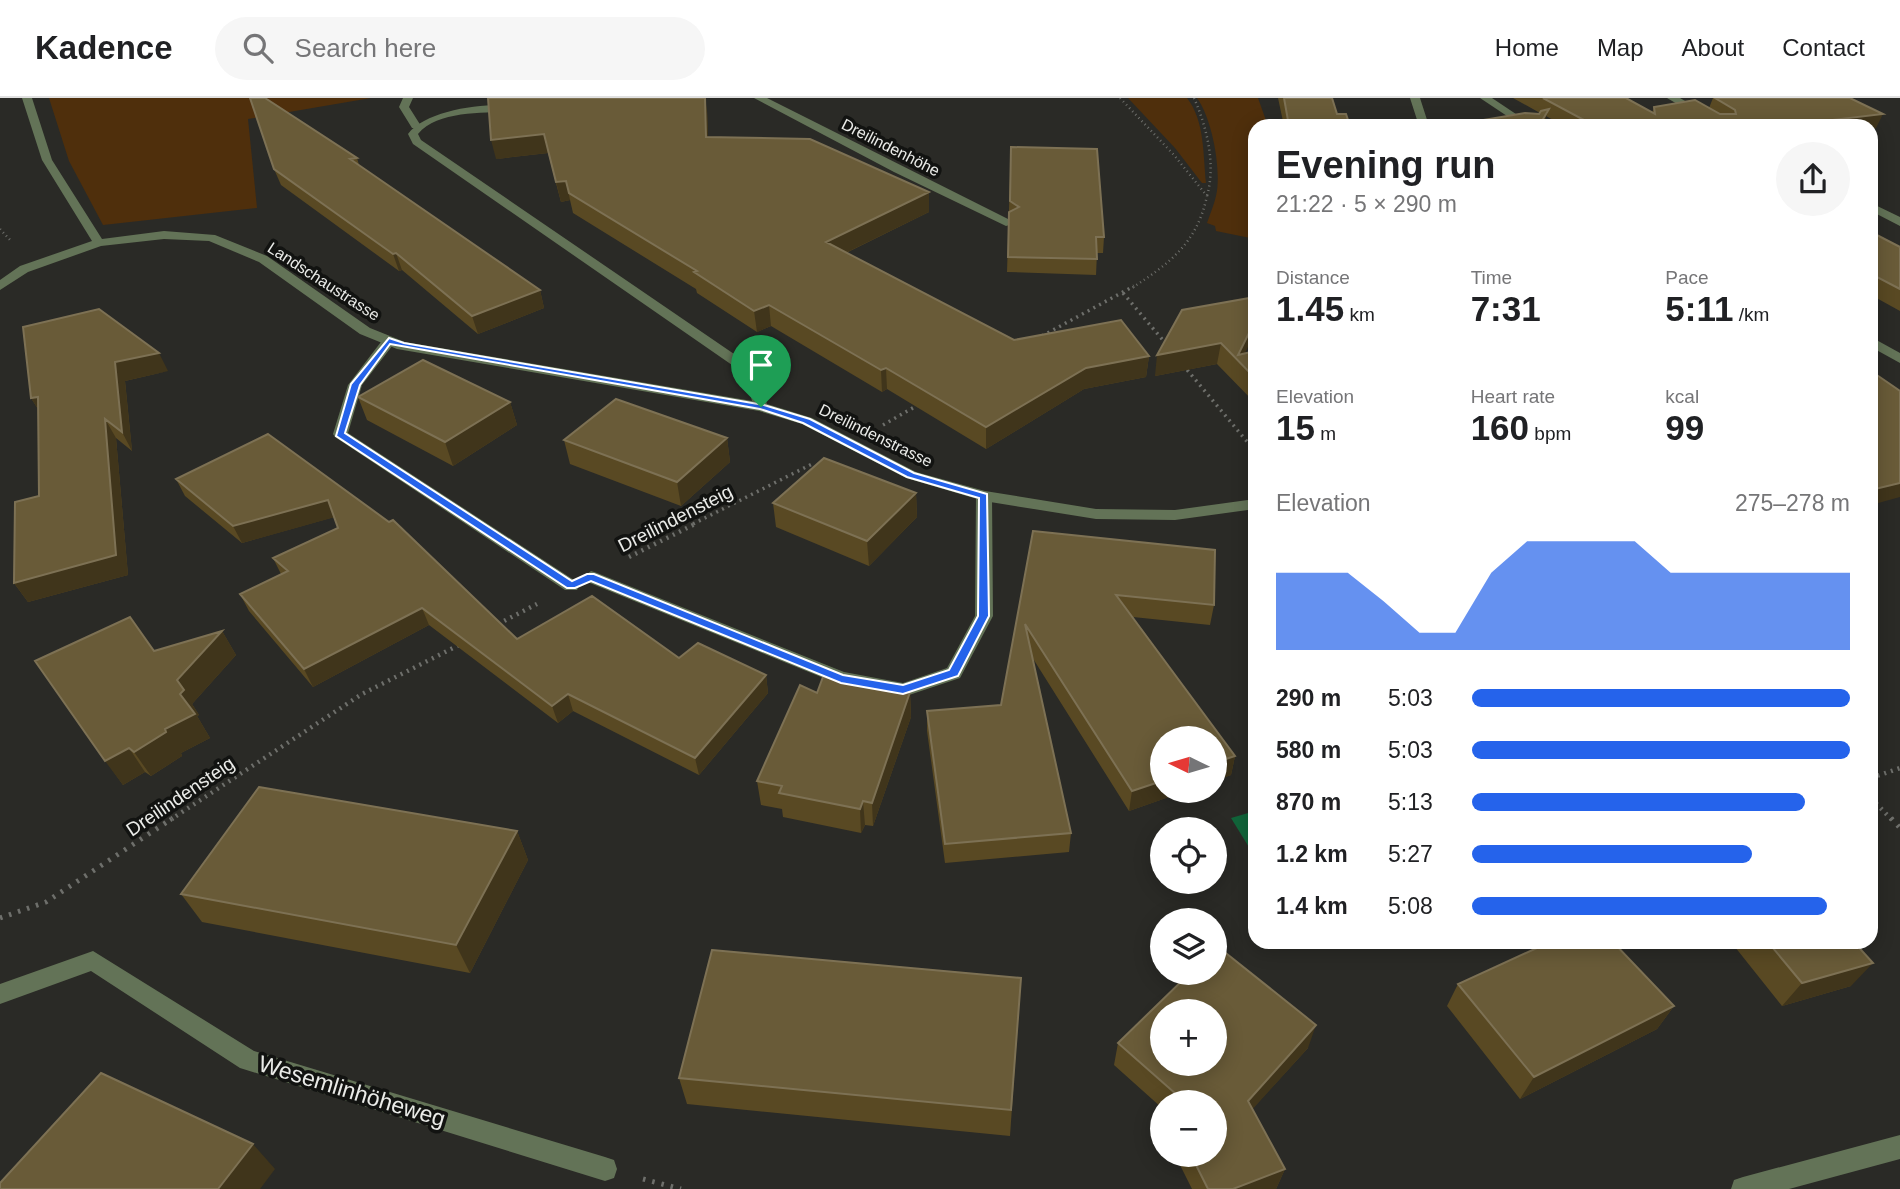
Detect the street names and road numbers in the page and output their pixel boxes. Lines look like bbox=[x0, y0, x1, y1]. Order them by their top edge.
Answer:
street label: Dreilindenhöhe bbox=[839, 115, 943, 179]
street label: Landschaustrasse bbox=[265, 239, 383, 324]
street label: Dreilindenstrasse bbox=[817, 401, 935, 470]
street label: Dreilindensteig bbox=[614, 481, 736, 556]
street label: Dreilindensteig bbox=[122, 753, 238, 840]
street label: Wesemlinhöheweg bbox=[255, 1050, 449, 1132]

